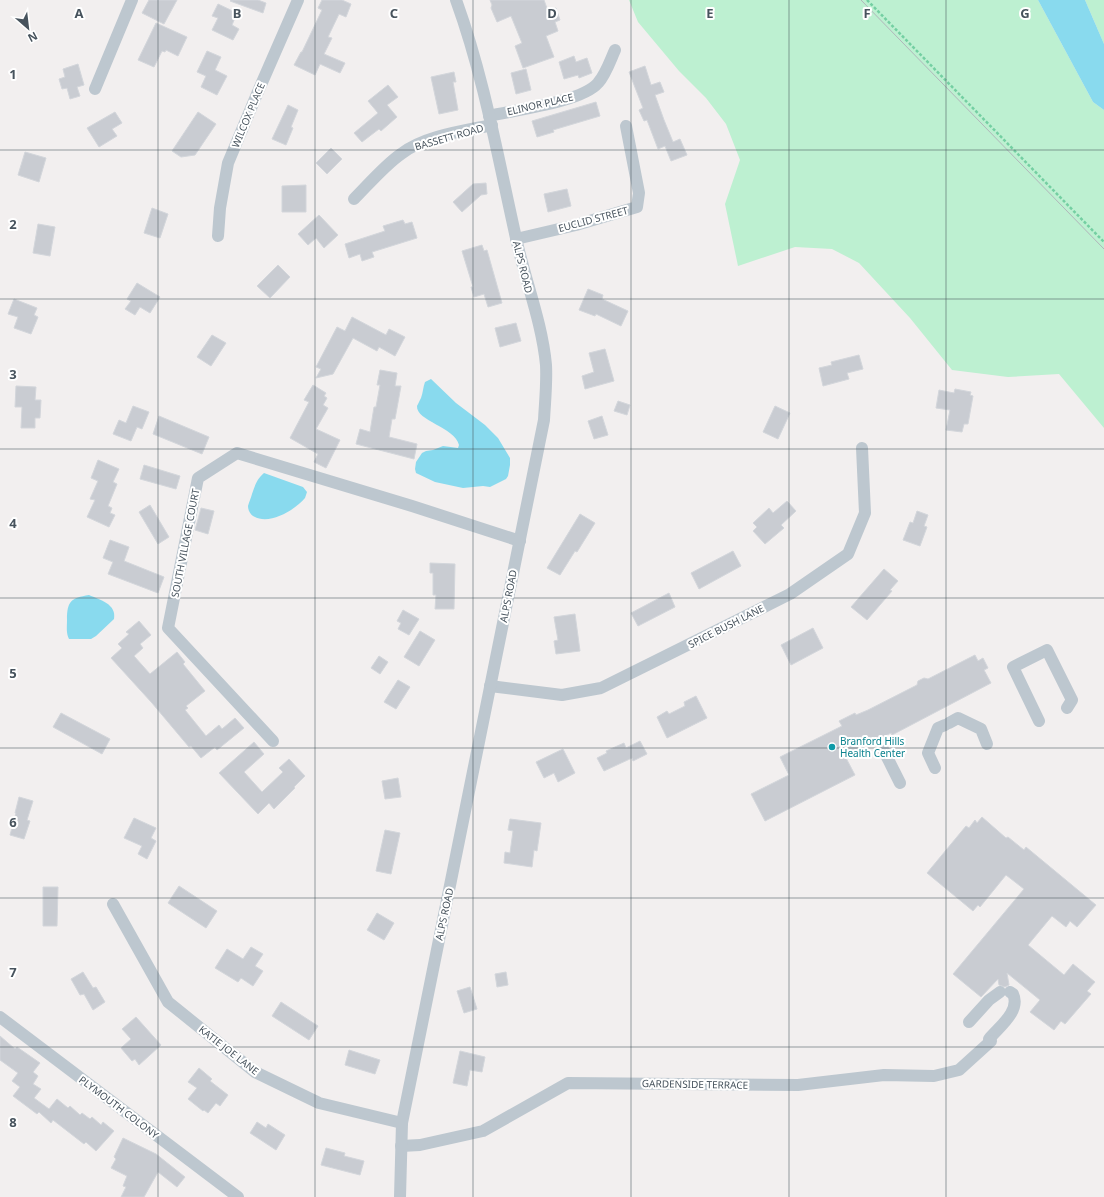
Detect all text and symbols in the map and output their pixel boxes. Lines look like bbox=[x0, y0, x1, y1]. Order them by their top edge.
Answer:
text: A bbox=[75, 4, 84, 22]
text: B bbox=[233, 4, 241, 22]
text: C bbox=[390, 4, 398, 22]
text: D bbox=[547, 4, 557, 22]
text: E bbox=[706, 4, 714, 22]
text: F bbox=[863, 4, 871, 22]
text: G bbox=[1020, 4, 1030, 22]
north arrow bbox=[8, 8, 48, 48]
text: N bbox=[25, 29, 40, 46]
text: 1 bbox=[9, 65, 17, 83]
street label: WILCOX PLACE bbox=[228, 80, 268, 150]
street label: ELINOR PLACE bbox=[505, 90, 575, 118]
street label: BASSETT ROAD bbox=[413, 121, 485, 153]
street label: EUCLID STREET bbox=[557, 203, 630, 235]
text: 2 bbox=[9, 215, 17, 233]
street label: ALPS ROAD bbox=[510, 239, 536, 295]
text: 3 bbox=[9, 365, 17, 383]
street label: SOUTH VILLAGE COURT bbox=[168, 487, 203, 599]
text: 4 bbox=[9, 514, 17, 532]
street label: ALPS ROAD bbox=[496, 569, 520, 623]
street label: SPICE BUSH LANE bbox=[686, 601, 766, 651]
text: 5 bbox=[9, 664, 17, 682]
place label: Branford Hills Health Center bbox=[840, 734, 905, 760]
marker: Branford Hills Health Center bbox=[827, 742, 837, 752]
text: 6 bbox=[9, 813, 17, 831]
street label: ALPS ROAD bbox=[432, 886, 456, 942]
text: 7 bbox=[9, 963, 17, 981]
street label: KATIE JOE LANE bbox=[196, 1022, 262, 1078]
street label: PLYMOUTH COLONY bbox=[76, 1072, 162, 1142]
street label: GARDENSIDE TERRACE bbox=[642, 1076, 748, 1092]
text: 8 bbox=[9, 1113, 17, 1131]

